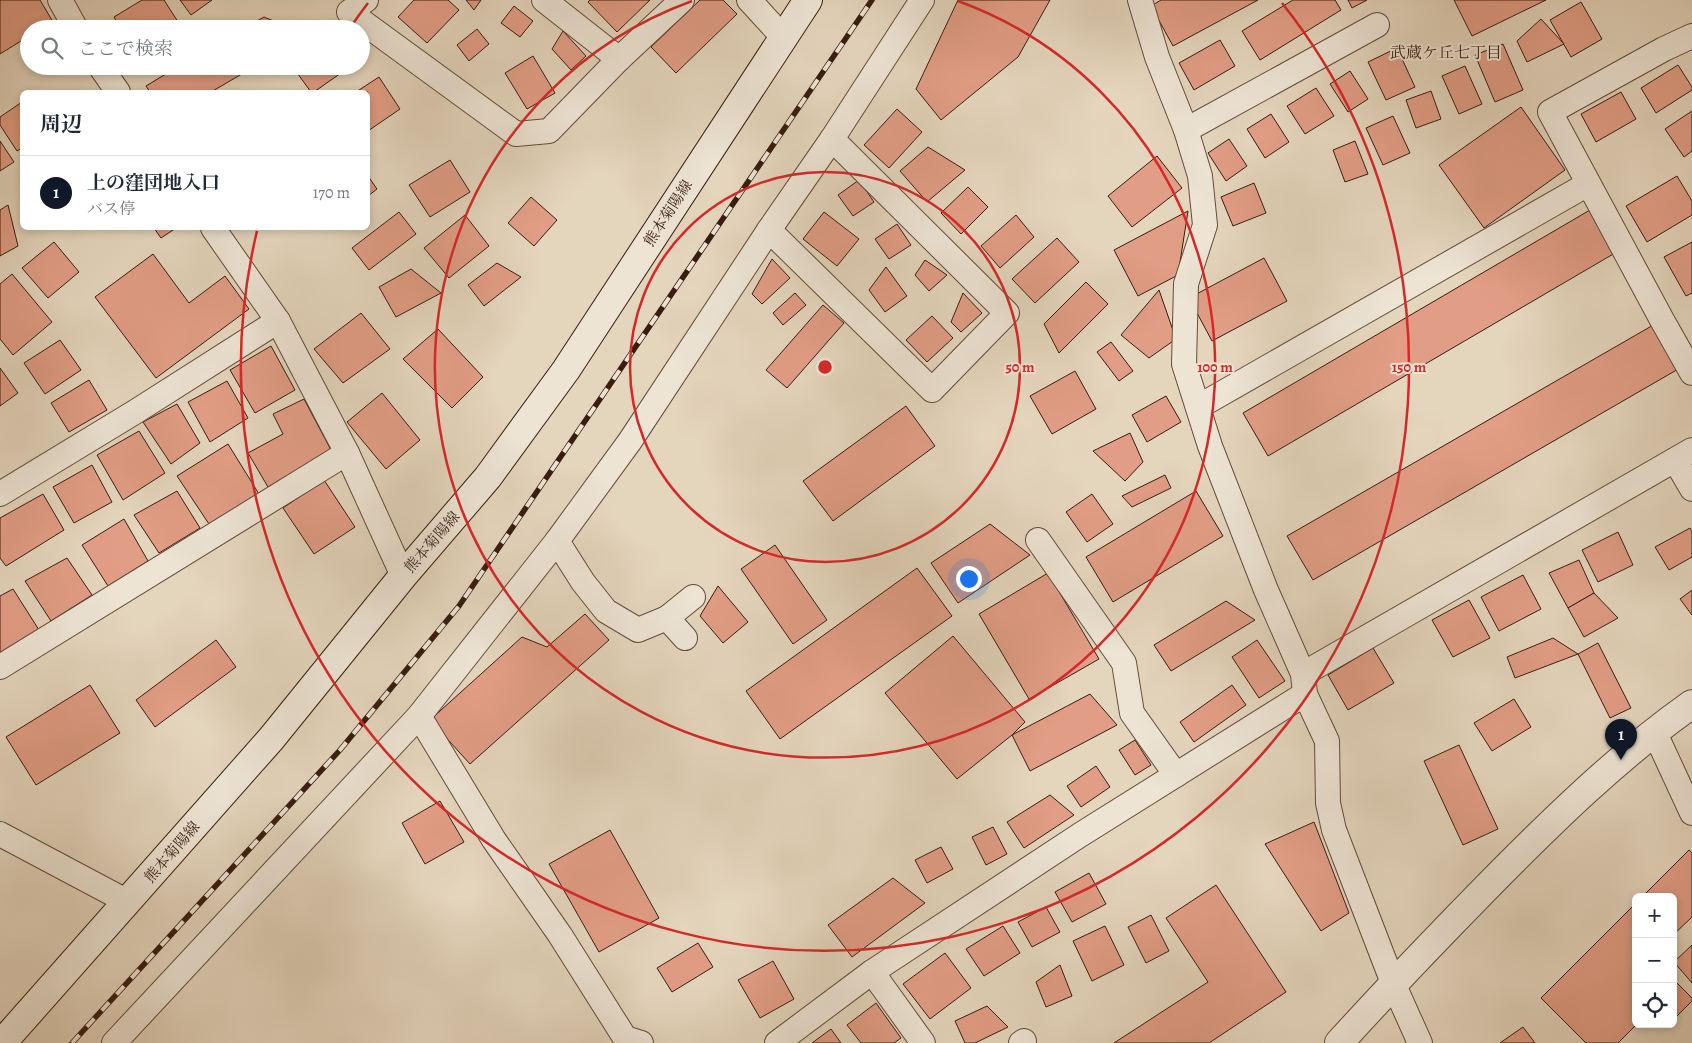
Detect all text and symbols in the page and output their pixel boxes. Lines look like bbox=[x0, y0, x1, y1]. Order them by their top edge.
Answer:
search box bbox=[20, 20, 370, 75]
icon: search bbox=[38, 34, 66, 62]
text: ここで検索 bbox=[78, 36, 173, 62]
district label: 武蔵ケ丘七丁目 bbox=[1390, 42, 1502, 64]
text: 周辺 bbox=[40, 110, 82, 138]
text: 上の窪団地入口 bbox=[87, 170, 220, 196]
street label: 熊本菊陽線 bbox=[639, 176, 697, 250]
text: 1 bbox=[53, 182, 59, 204]
text: 170 m bbox=[313, 182, 350, 204]
text: バス停 bbox=[87, 198, 135, 220]
text: 50 m bbox=[1005, 357, 1035, 377]
text: 100 m bbox=[1197, 357, 1233, 377]
text: 150 m bbox=[1392, 357, 1427, 377]
centre of rings bbox=[816, 358, 834, 376]
street label: 熊本菊陽線 bbox=[400, 507, 464, 577]
your location bbox=[956, 566, 982, 592]
pin: 1 bbox=[1605, 719, 1637, 760]
street label: 熊本菊陽線 bbox=[140, 817, 204, 887]
map controls bbox=[1632, 893, 1677, 1028]
button: + bbox=[1632, 893, 1677, 938]
button: − bbox=[1632, 938, 1677, 983]
button: locate bbox=[1632, 983, 1677, 1028]

